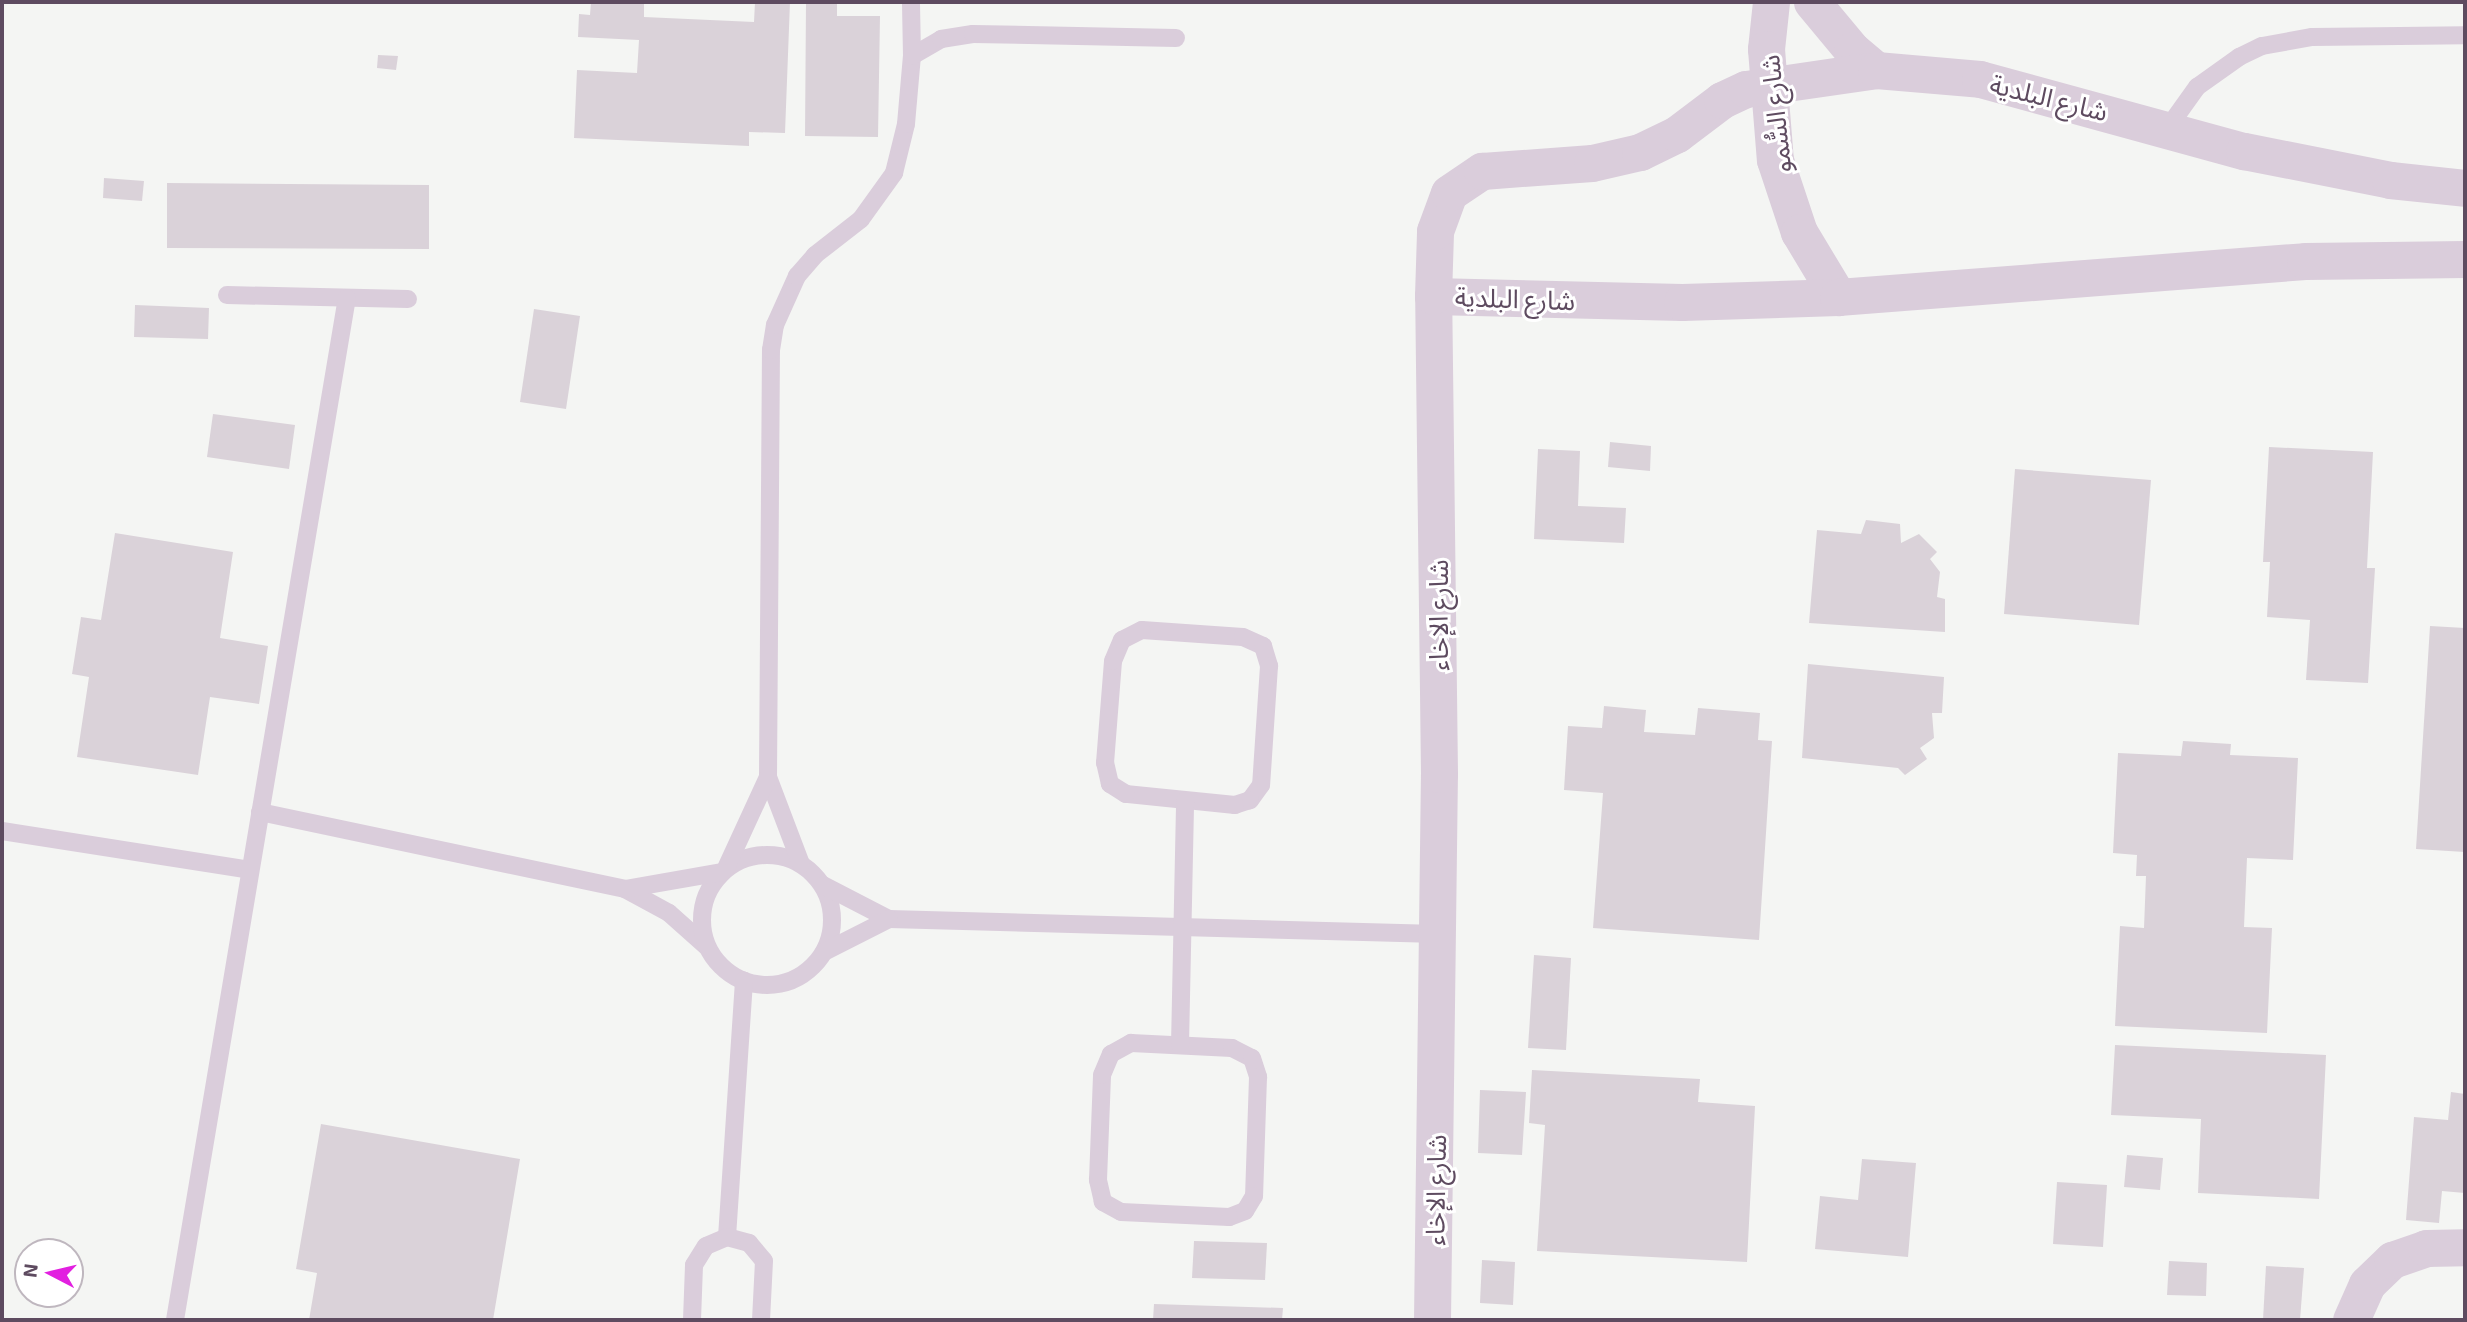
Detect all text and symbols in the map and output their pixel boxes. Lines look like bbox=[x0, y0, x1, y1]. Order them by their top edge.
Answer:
street label: شارع السُّمو bbox=[1753, 53, 1797, 175]
street label: شارع البلدية bbox=[1987, 67, 2111, 127]
street label: شارع البلدية bbox=[1454, 280, 1576, 316]
street label: شارع الإخاء bbox=[1422, 559, 1454, 671]
street label: شارع الإخاء bbox=[1418, 1134, 1452, 1246]
north arrow bbox=[14, 1238, 84, 1308]
text: N bbox=[17, 1262, 42, 1279]

